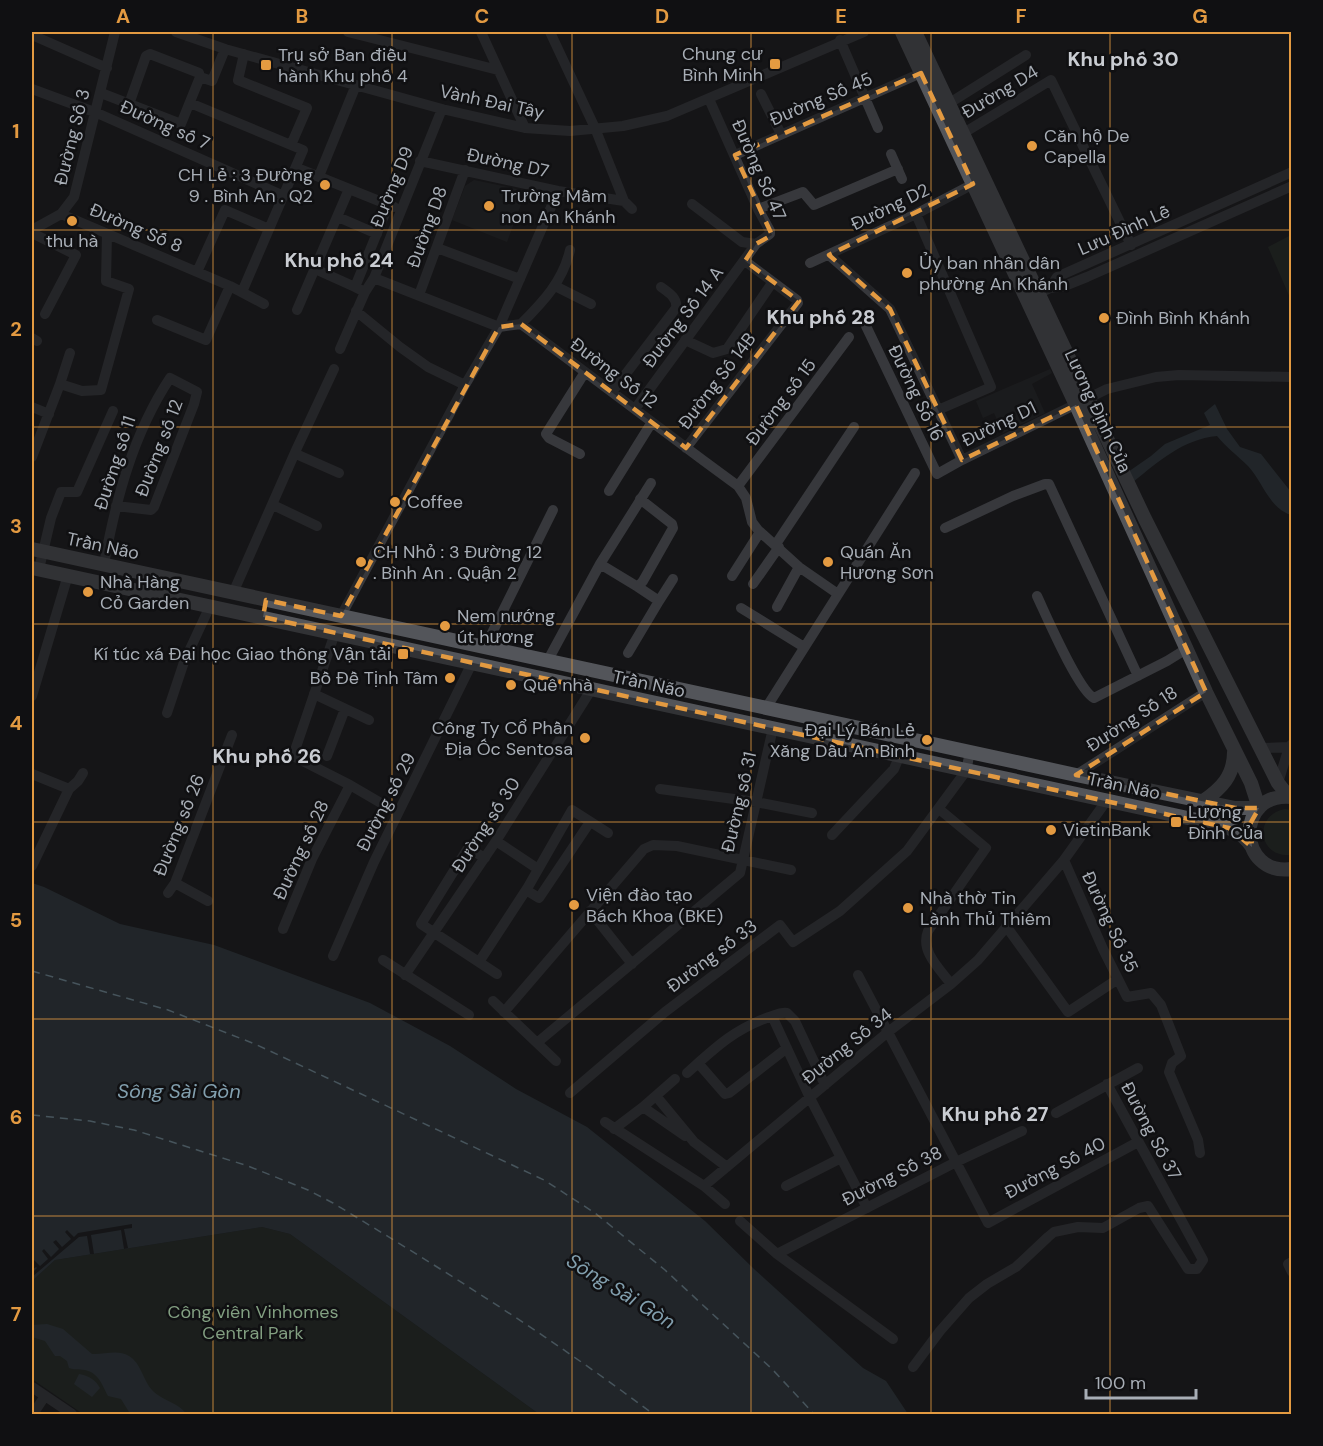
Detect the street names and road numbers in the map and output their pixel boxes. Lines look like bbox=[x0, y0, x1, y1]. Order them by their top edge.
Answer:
street label: Đường D4 bbox=[957, 60, 1043, 124]
street label: Đường Số 45 bbox=[766, 67, 876, 131]
street label: Vành Đai Tây bbox=[438, 79, 546, 125]
street label: Đường Số 3 bbox=[48, 86, 96, 188]
street label: Đường số 7 bbox=[116, 95, 214, 155]
street label: Đường Số 47 bbox=[726, 116, 792, 224]
street label: Đường D9 bbox=[365, 143, 419, 231]
street label: Đường D7 bbox=[465, 143, 551, 183]
street label: Đường D2 bbox=[847, 178, 933, 236]
street label: Đường D8 bbox=[401, 183, 453, 271]
street label: Đường Số 8 bbox=[86, 198, 186, 258]
street label: Lưu Đình Lễ bbox=[1074, 199, 1174, 261]
street label: Đường Số 14 A bbox=[637, 261, 729, 373]
street label: Đường Số 14B bbox=[673, 328, 761, 434]
street label: Đường Số 12 bbox=[565, 332, 663, 414]
street label: Đường Số 16 bbox=[882, 341, 950, 445]
street label: Lương Định Của bbox=[1059, 345, 1137, 477]
street label: Đường số 15 bbox=[740, 354, 822, 450]
street label: Đường số 12 bbox=[129, 396, 189, 500]
street label: Đường D1 bbox=[958, 396, 1040, 452]
street label: Đường số 11 bbox=[89, 413, 141, 513]
street label: Trần Não bbox=[65, 527, 141, 565]
street label: Trần Não bbox=[611, 665, 687, 703]
street label: Đường Số 18 bbox=[1082, 681, 1182, 757]
street label: Đường số 29 bbox=[351, 749, 421, 855]
street label: Đường số 31 bbox=[716, 749, 762, 855]
street label: Trần Não bbox=[1086, 767, 1162, 805]
street label: Đường số 26 bbox=[148, 770, 210, 880]
street label: Đường số 30 bbox=[446, 773, 526, 877]
street label: Đường số 28 bbox=[267, 796, 335, 904]
street label: Đường Số 35 bbox=[1076, 867, 1144, 977]
street label: Đường số 33 bbox=[662, 914, 762, 998]
street label: Đường Số 34 bbox=[797, 1002, 897, 1090]
street label: Đường Số 37 bbox=[1115, 1078, 1187, 1184]
street label: Đường Số 40 bbox=[1000, 1131, 1110, 1205]
street label: Đường Số 38 bbox=[838, 1141, 946, 1211]

